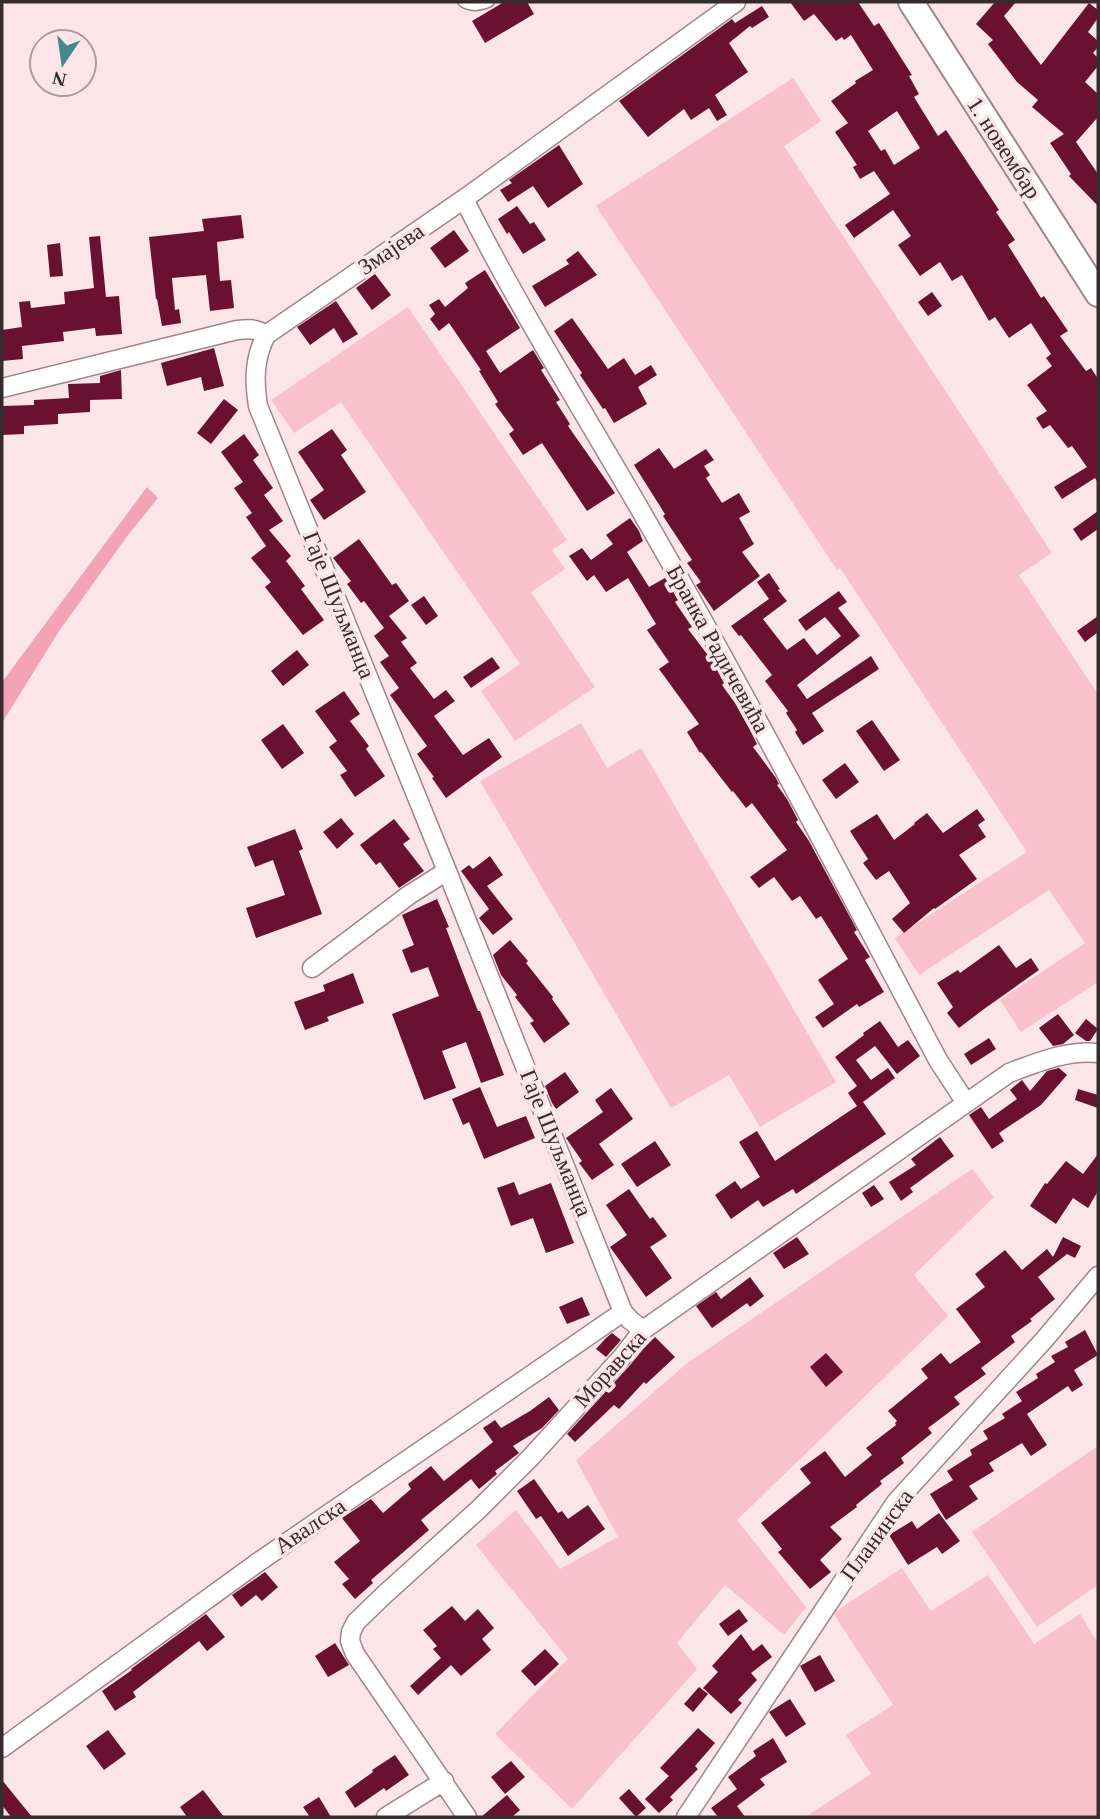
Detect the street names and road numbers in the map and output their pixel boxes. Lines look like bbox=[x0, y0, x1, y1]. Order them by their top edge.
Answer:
street label: 1. новембар bbox=[962, 93, 1046, 203]
street label: Змајева bbox=[354, 218, 428, 280]
street label: Гаје Шуљманца bbox=[298, 528, 380, 682]
street label: Бранка Радичевића bbox=[662, 561, 774, 737]
street label: Гаје Шуљманца bbox=[515, 1066, 597, 1220]
street label: Моравска bbox=[569, 1325, 651, 1413]
street label: Планинска bbox=[836, 1485, 918, 1585]
street label: Авалска bbox=[270, 1493, 350, 1559]

